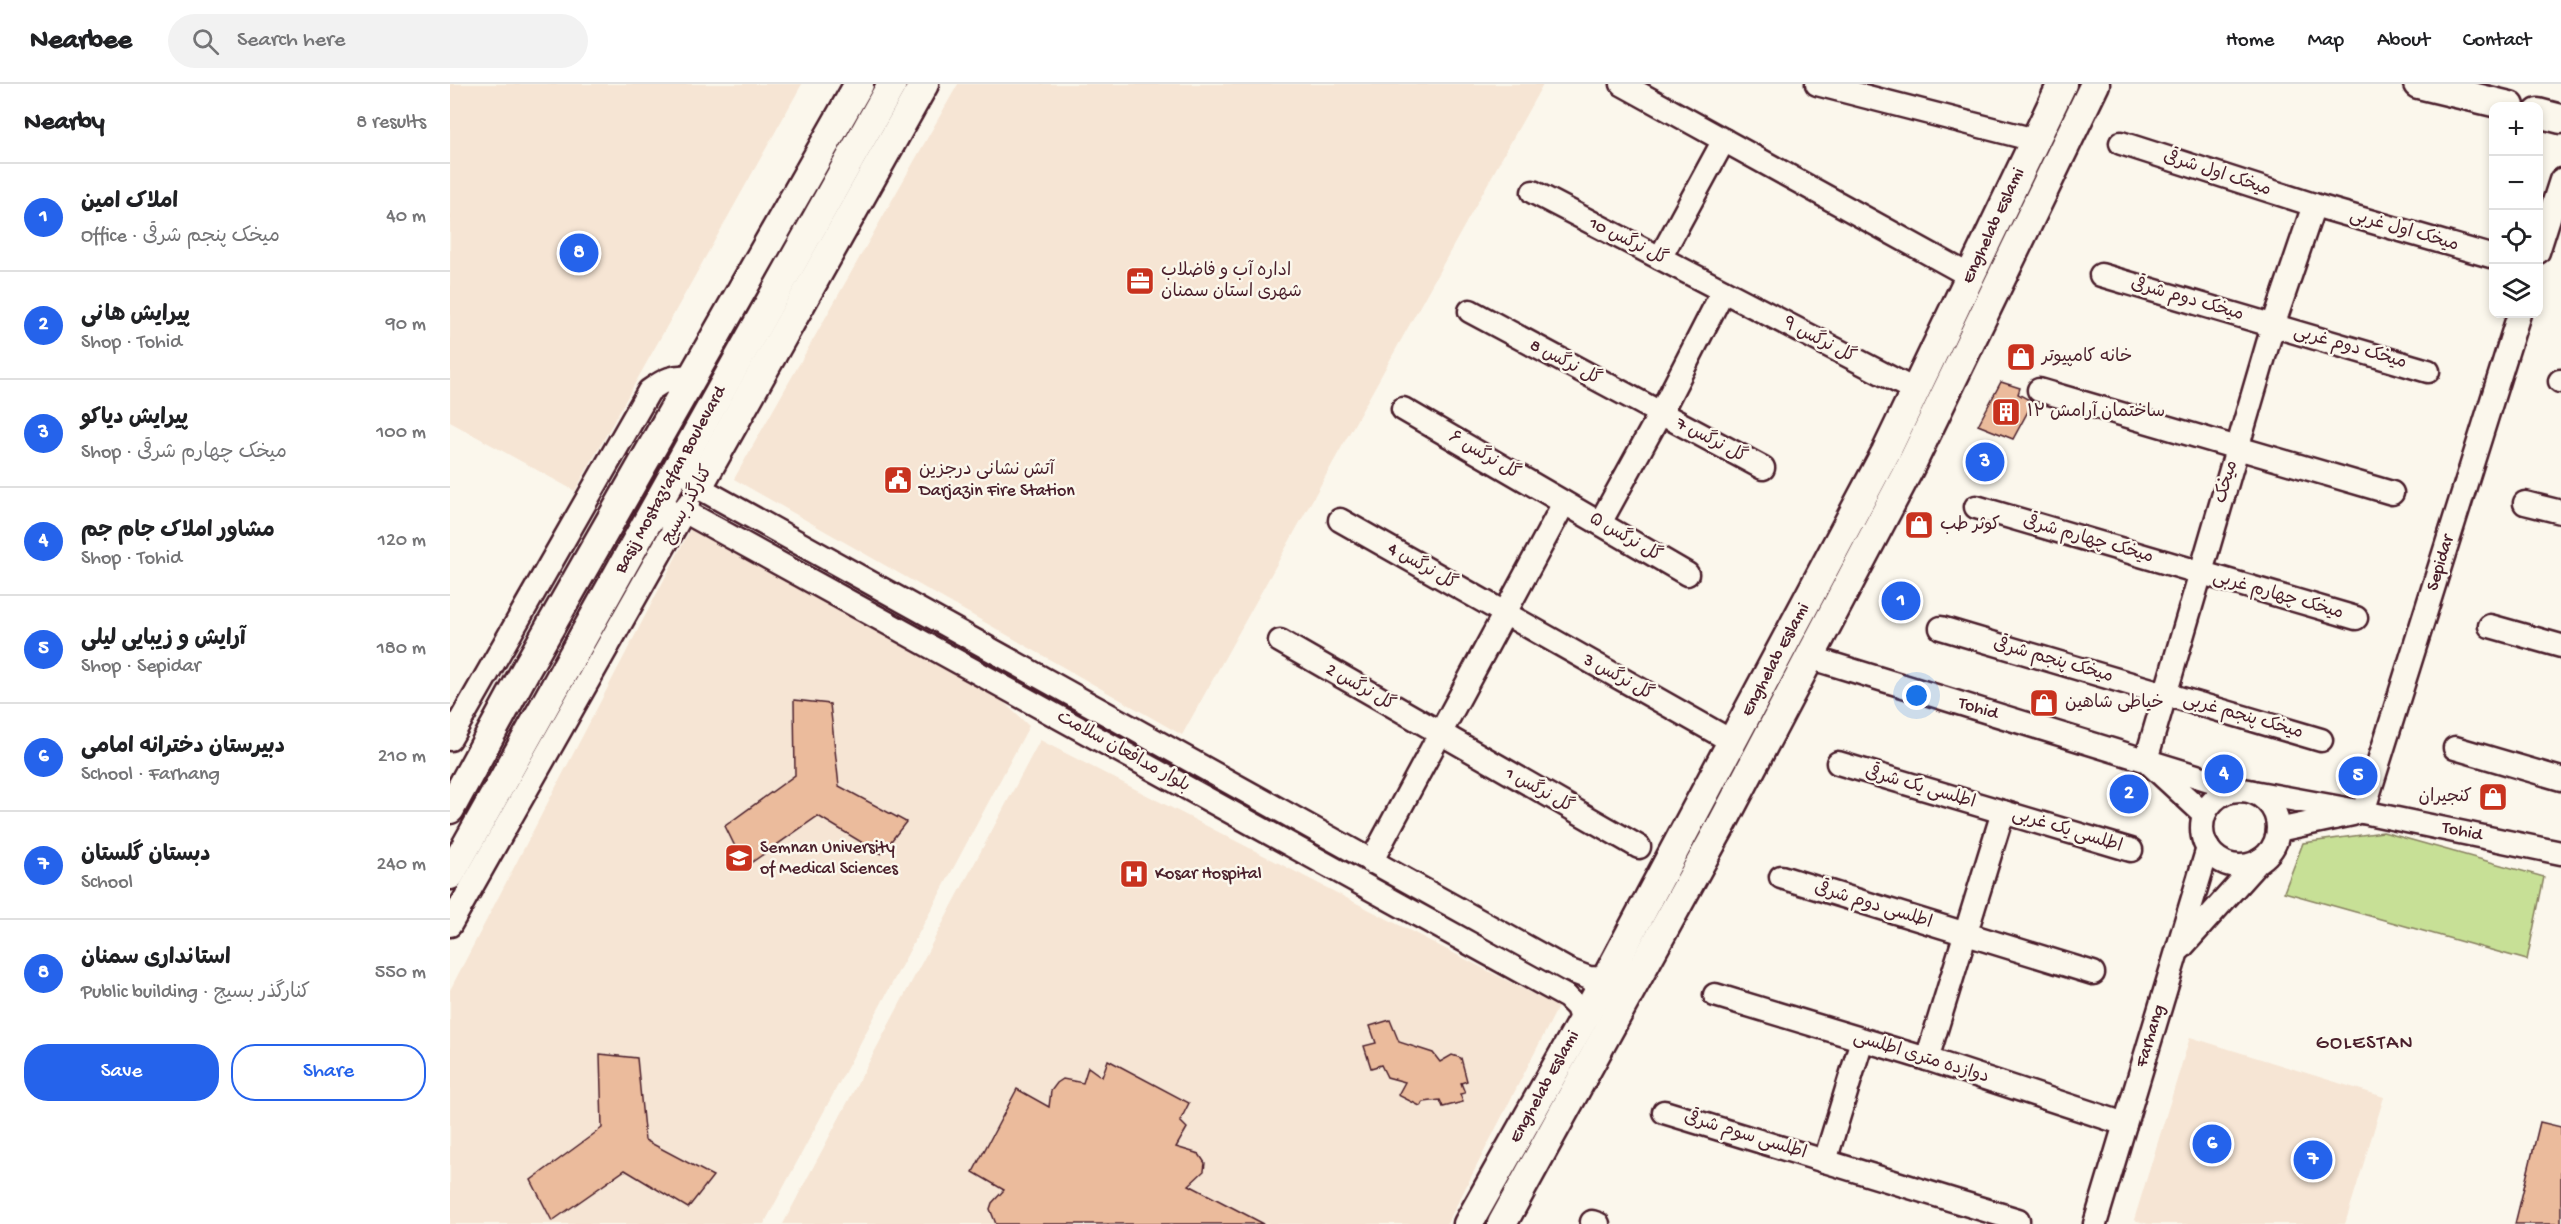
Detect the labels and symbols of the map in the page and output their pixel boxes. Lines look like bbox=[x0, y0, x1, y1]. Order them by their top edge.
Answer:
street label: میخک اول شرقی bbox=[2160, 143, 2275, 201]
street label: Enghelab Eslami bbox=[1958, 165, 2030, 287]
street label: میخک اول غربی bbox=[2347, 205, 2461, 257]
street label: گل نرگس 10 bbox=[1584, 211, 1672, 271]
pin: 8 bbox=[560, 230, 598, 276]
place label: اداره آب و فاضلاب شهری استان سمنان bbox=[1161, 260, 1302, 303]
office icon: اداره آب و فاضلاب شهری استان سمنان bbox=[1124, 265, 1156, 297]
street label: میخک دوم شرقی bbox=[2128, 270, 2247, 327]
street label: گل نرگس ۹ bbox=[1779, 312, 1860, 368]
street label: میخک دوم غربی bbox=[2291, 322, 2409, 375]
street label: گل نرگس 8 bbox=[1526, 334, 1605, 391]
shop icon: خانه کامپیوتر bbox=[2005, 341, 2037, 373]
place label: خانه کامپیوتر bbox=[2040, 347, 2132, 368]
street label: Basij Mostaz'afan Boulevard bbox=[610, 381, 732, 578]
building icon: ساختمان آرامش ۱۲ bbox=[1990, 396, 2022, 428]
place label: ساختمان آرامش ۱۲ bbox=[2027, 401, 2165, 423]
street label: گل نرگس 7 bbox=[1671, 411, 1751, 469]
street label: گل نرگس ۶ bbox=[1445, 425, 1525, 485]
pin: 3 bbox=[1966, 440, 2005, 484]
street label: میخک bbox=[2211, 458, 2243, 506]
place label: آتش نشانی درجزین Darjazin Fire Station bbox=[918, 459, 1075, 502]
street label: کنارگذر بسیج bbox=[656, 461, 718, 548]
public building icon: آتش نشانی درجزین Darjazin Fire Station bbox=[882, 464, 914, 496]
street label: گل نرگس ۵ bbox=[1585, 507, 1666, 567]
street label: میخک چهارم شرقی bbox=[2020, 507, 2157, 570]
shop icon: کوثر طب bbox=[1903, 509, 1935, 541]
place label: کوثر طب bbox=[1940, 515, 2000, 536]
street label: Sepidar bbox=[2423, 531, 2460, 593]
street label: گل نرگس 4 bbox=[1384, 537, 1462, 595]
street label: میخک چهارم غربی bbox=[2210, 567, 2346, 626]
pin: 1 bbox=[1882, 578, 1920, 624]
street label: Enghelab Eslami bbox=[1737, 600, 1815, 720]
street label: میخک پنجم شرقی bbox=[1990, 630, 2116, 689]
street label: گل نرگس 3 bbox=[1578, 648, 1658, 706]
street label: گل نرگس 2 bbox=[1321, 658, 1400, 716]
your location bbox=[1902, 681, 1931, 710]
shop icon: خیاطی شاهین bbox=[2028, 687, 2060, 719]
street label: میخک پنجم غربی bbox=[2180, 690, 2305, 745]
street label: Tohid bbox=[1955, 693, 2002, 725]
place label: خیاطی شاهین bbox=[2065, 693, 2164, 714]
street label: بلوار مدافعان سلامت bbox=[1053, 707, 1193, 797]
pin: 4 bbox=[2204, 752, 2244, 796]
pin: 5 bbox=[2338, 754, 2378, 798]
street label: اطلسی یک شرقی bbox=[1862, 758, 1979, 814]
street label: گل نرگس 1 bbox=[1500, 761, 1578, 819]
pin: 2 bbox=[2110, 772, 2148, 816]
shop icon: کنجیران bbox=[2477, 781, 2509, 813]
place label: کنجیران bbox=[2419, 787, 2472, 808]
street label: اطلسی یک غربی bbox=[2009, 804, 2125, 858]
street label: Tohid bbox=[2439, 817, 2485, 847]
place label: Semnan University of Medical Sciences bbox=[760, 838, 899, 880]
school or university icon: Semnan University of Medical Sciences bbox=[723, 842, 755, 874]
hospital icon: Kosar Hospital bbox=[1118, 858, 1150, 890]
place label: Kosar Hospital bbox=[1155, 864, 1262, 885]
street label: اطلسی دوم شرقی bbox=[1811, 874, 1936, 935]
street label: Farhang bbox=[2131, 1002, 2170, 1071]
street label: Enghelab Eslami bbox=[1505, 1027, 1585, 1147]
street label: دوازده متری اطلسی bbox=[1851, 1027, 1991, 1089]
district label: GOLESTAN bbox=[2316, 1033, 2414, 1056]
street label: اطلسی سوم شرقی bbox=[1681, 1104, 1810, 1166]
pin: 6 bbox=[2192, 1122, 2232, 1166]
pin: 7 bbox=[2294, 1138, 2332, 1182]

